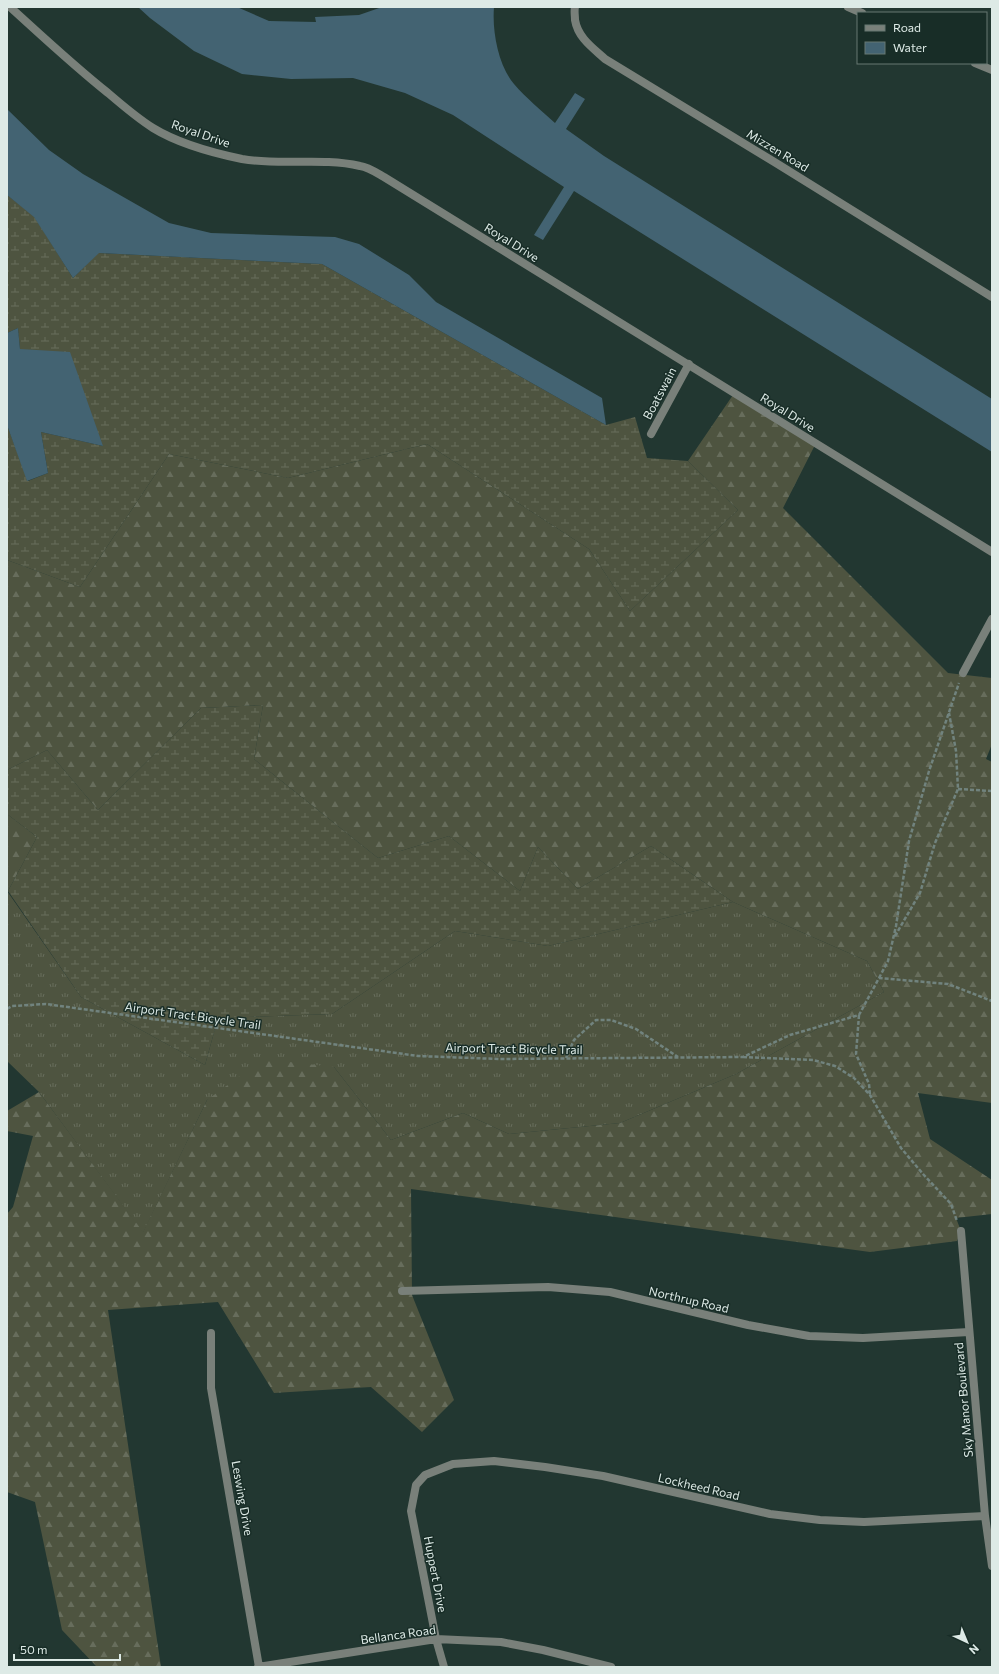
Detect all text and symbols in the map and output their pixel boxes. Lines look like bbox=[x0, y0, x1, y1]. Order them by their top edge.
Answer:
legend bbox=[857, 12, 987, 64]
text: Road bbox=[893, 20, 921, 34]
text: Water bbox=[893, 40, 927, 54]
street label: Royal Drive bbox=[170, 116, 232, 150]
street label: Mizzen Road bbox=[744, 126, 812, 174]
street label: Royal Drive bbox=[482, 220, 542, 264]
street label: Boatswain bbox=[639, 364, 679, 422]
street label: Royal Drive bbox=[758, 390, 818, 434]
street label: Airport Tract Bicycle Trail bbox=[124, 999, 262, 1031]
street label: Airport Tract Bicycle Trail bbox=[445, 1040, 583, 1056]
street label: Northrup Road bbox=[648, 1283, 730, 1315]
street label: Sky Manor Boulevard bbox=[951, 1342, 975, 1458]
street label: Leswing Drive bbox=[230, 1459, 256, 1537]
street label: Lockheed Road bbox=[657, 1470, 741, 1502]
street label: Huppert Drive bbox=[422, 1535, 450, 1613]
street label: Bellanca Road bbox=[359, 1622, 437, 1646]
north arrow bbox=[947, 1622, 987, 1662]
scale bar bbox=[14, 1636, 120, 1662]
text: 50 m bbox=[20, 1642, 48, 1656]
text: N bbox=[967, 1642, 982, 1657]

